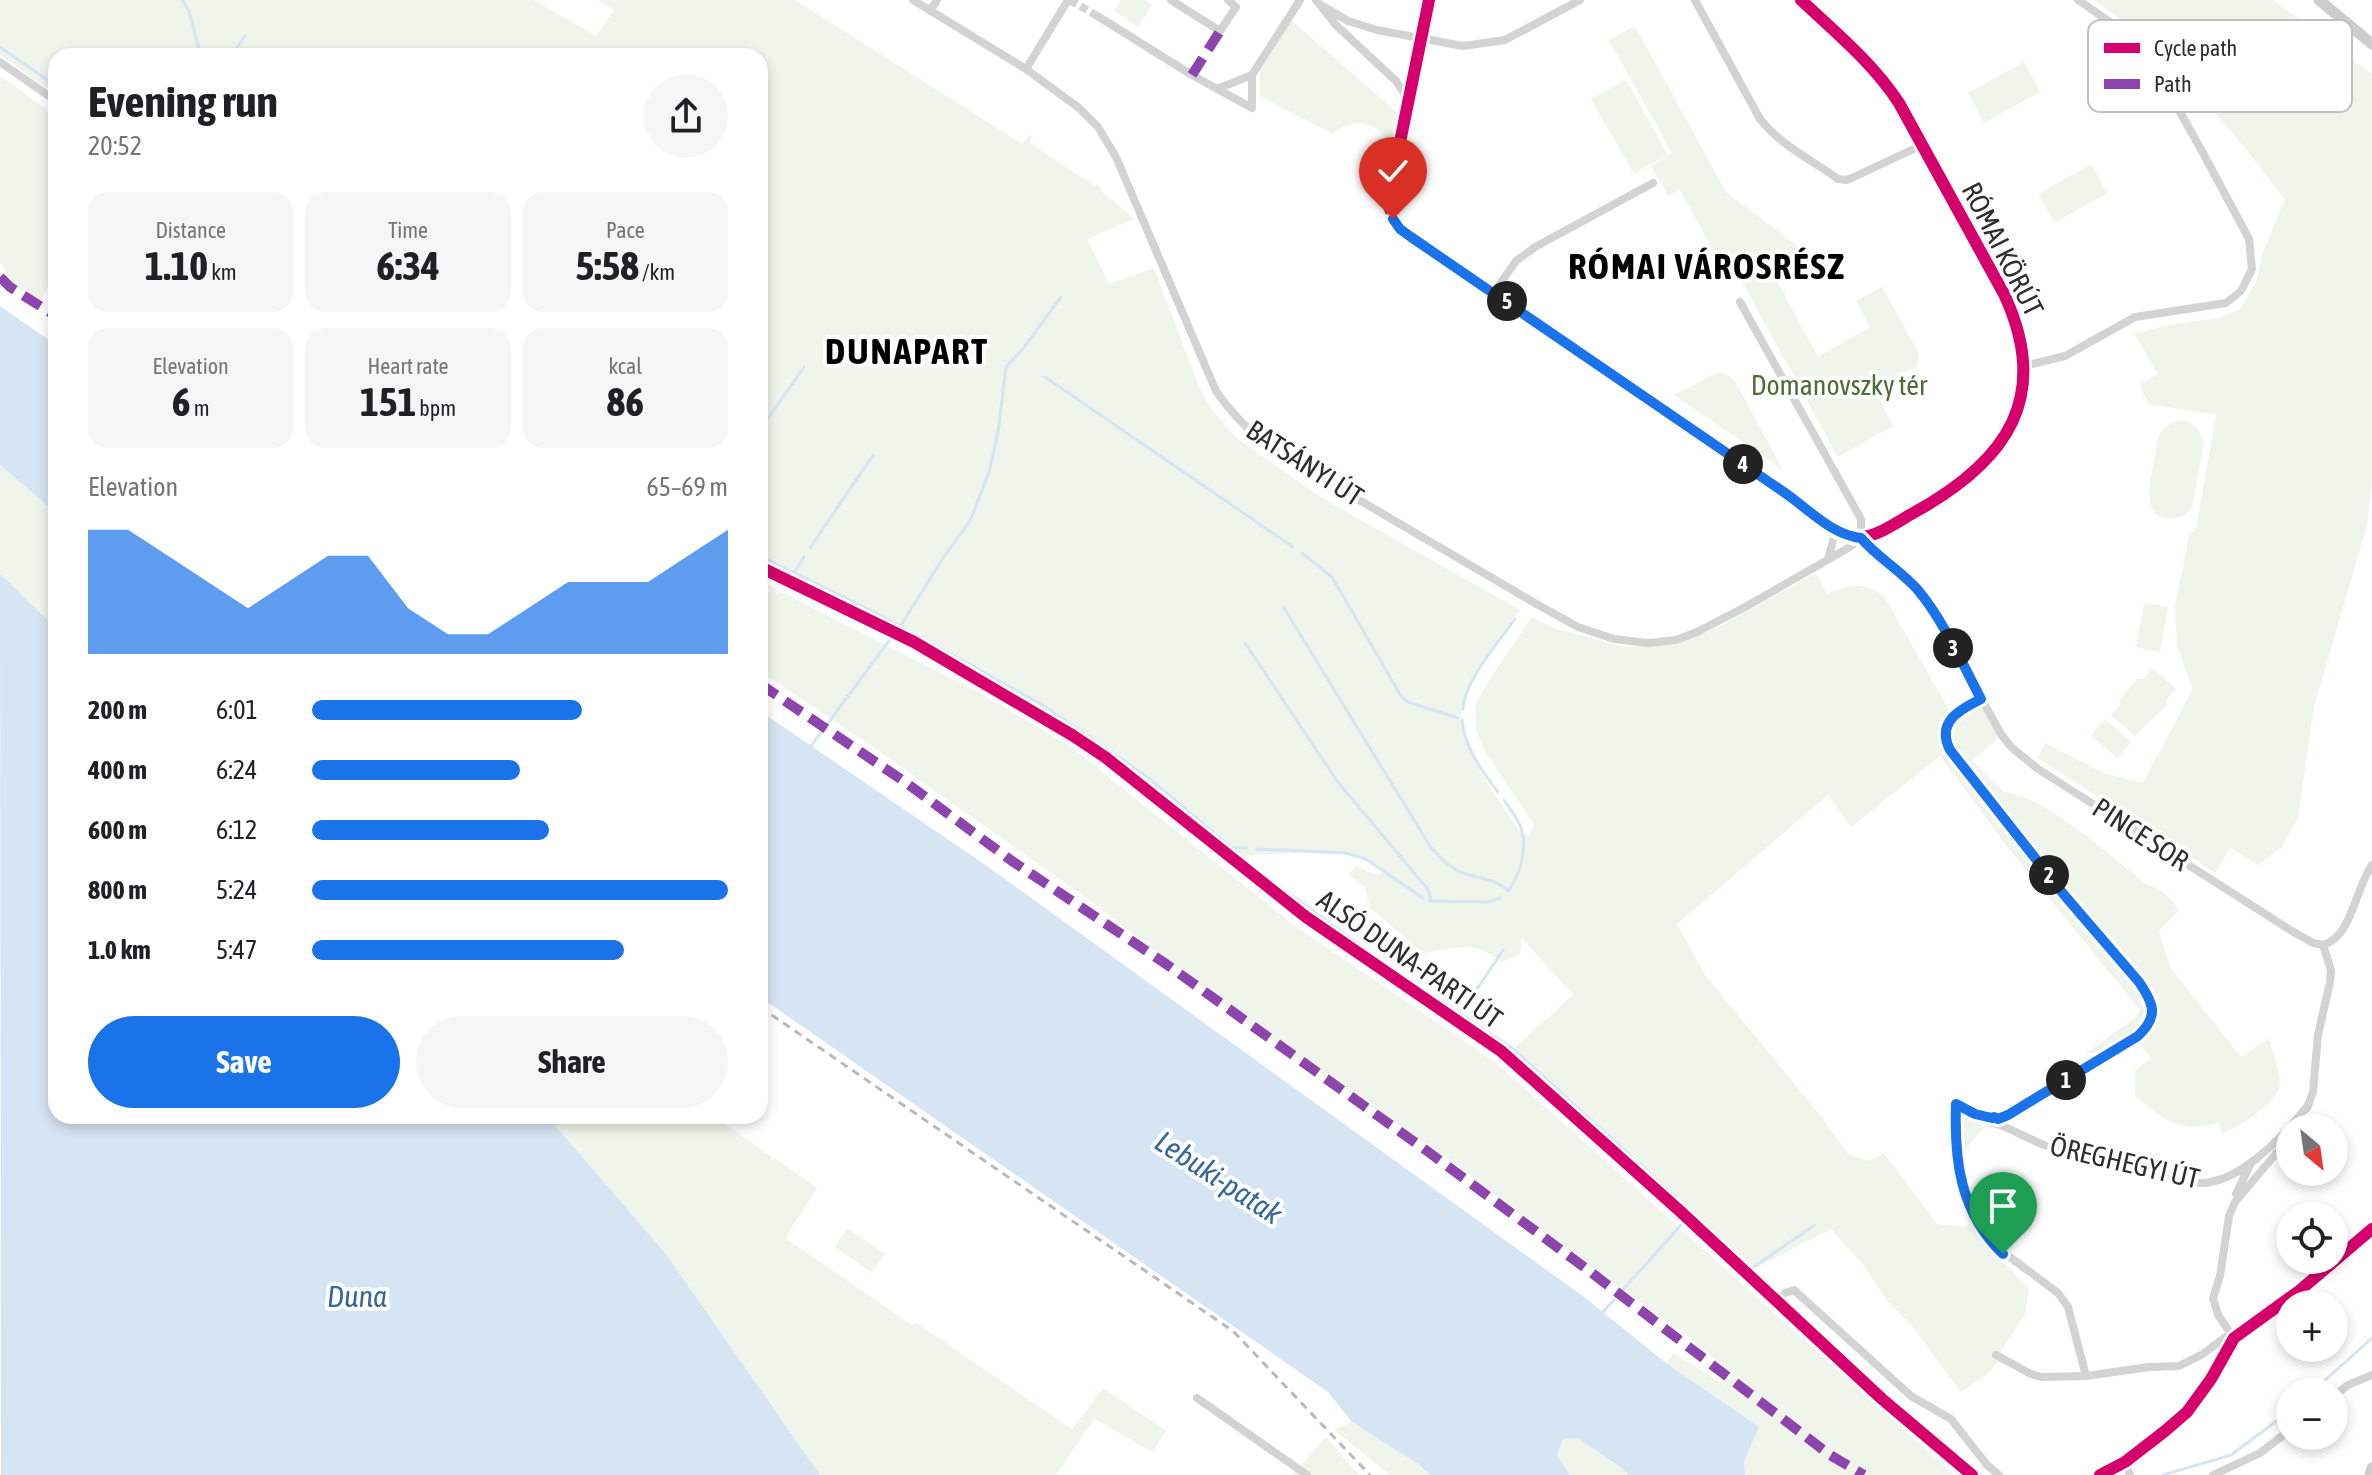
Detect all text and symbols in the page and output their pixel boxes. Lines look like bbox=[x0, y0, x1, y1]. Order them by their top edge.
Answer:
legend bbox=[2088, 20, 2352, 112]
text: Cycle path bbox=[2154, 35, 2237, 61]
text: Path bbox=[2154, 71, 2192, 97]
button: share bbox=[644, 74, 728, 158]
text: Evening run bbox=[88, 76, 278, 126]
text: 20:52 bbox=[88, 131, 142, 161]
pin bbox=[1359, 137, 1427, 219]
icon: check bbox=[1371, 149, 1415, 193]
street label: RÓMAI KÖRÚT bbox=[1956, 177, 2050, 321]
text: Distance bbox=[155, 217, 226, 243]
text: Time bbox=[388, 217, 428, 243]
text: Pace bbox=[606, 217, 645, 243]
text: 1.10 bbox=[145, 243, 208, 288]
text: 6:34 bbox=[376, 243, 440, 288]
text: 5:58 bbox=[576, 243, 639, 288]
district label: RÓMAI VÁROSRÉSZ bbox=[1568, 245, 1846, 287]
text: km bbox=[208, 259, 237, 285]
text: /km bbox=[639, 259, 675, 285]
pin: 5 bbox=[1487, 281, 1527, 321]
text: 5 bbox=[1502, 288, 1512, 314]
district label: DUNAPART bbox=[825, 330, 989, 372]
text: Elevation bbox=[153, 353, 229, 379]
text: Heart rate bbox=[367, 353, 449, 379]
text: kcal bbox=[609, 353, 642, 379]
park label: Domanovszky tér bbox=[1751, 369, 1928, 401]
text: 6 bbox=[172, 379, 191, 424]
text: 151 bbox=[360, 379, 416, 424]
text: 86 bbox=[607, 379, 644, 424]
text: m bbox=[191, 395, 210, 421]
text: bpm bbox=[416, 395, 456, 421]
street label: BATSÁNYI ÚT bbox=[1241, 414, 1369, 512]
pin: 4 bbox=[1723, 444, 1763, 484]
text: 4 bbox=[1738, 451, 1748, 477]
text: Elevation bbox=[88, 472, 178, 502]
text: 65–69 m bbox=[646, 472, 728, 502]
pin: 3 bbox=[1933, 628, 1973, 668]
text: 3 bbox=[1948, 635, 1958, 661]
text: 200 m bbox=[88, 695, 147, 725]
text: 6:01 bbox=[216, 695, 258, 725]
text: 400 m bbox=[88, 755, 147, 785]
text: 6:24 bbox=[216, 755, 257, 785]
street label: PINCE SOR bbox=[2087, 791, 2195, 877]
text: 600 m bbox=[88, 815, 147, 845]
text: 6:12 bbox=[216, 815, 257, 845]
pin: 2 bbox=[2029, 855, 2069, 895]
text: 2 bbox=[2044, 862, 2054, 888]
text: 800 m bbox=[88, 875, 147, 905]
text: 5:24 bbox=[216, 875, 257, 905]
street label: ALSÓ DUNA-PARTI ÚT bbox=[1311, 883, 1509, 1035]
text: 1.0 km bbox=[88, 935, 151, 965]
text: 5:47 bbox=[216, 935, 257, 965]
button: Save bbox=[88, 1016, 400, 1108]
button: Share bbox=[416, 1016, 728, 1108]
pin: 1 bbox=[2046, 1060, 2086, 1100]
text: 1 bbox=[2061, 1067, 2071, 1093]
north arrow bbox=[2276, 1114, 2348, 1186]
map controls bbox=[2276, 1114, 2348, 1450]
water label: Lebuki-patak bbox=[1149, 1123, 1289, 1231]
street label: ÖREGHEGYI ÚT bbox=[2047, 1129, 2203, 1195]
pin bbox=[1969, 1172, 2037, 1254]
icon: arrive bbox=[1981, 1184, 2025, 1228]
button: locate bbox=[2276, 1202, 2348, 1274]
water label: Duna bbox=[327, 1279, 387, 1313]
button: + bbox=[2276, 1290, 2348, 1362]
button: − bbox=[2276, 1378, 2348, 1450]

